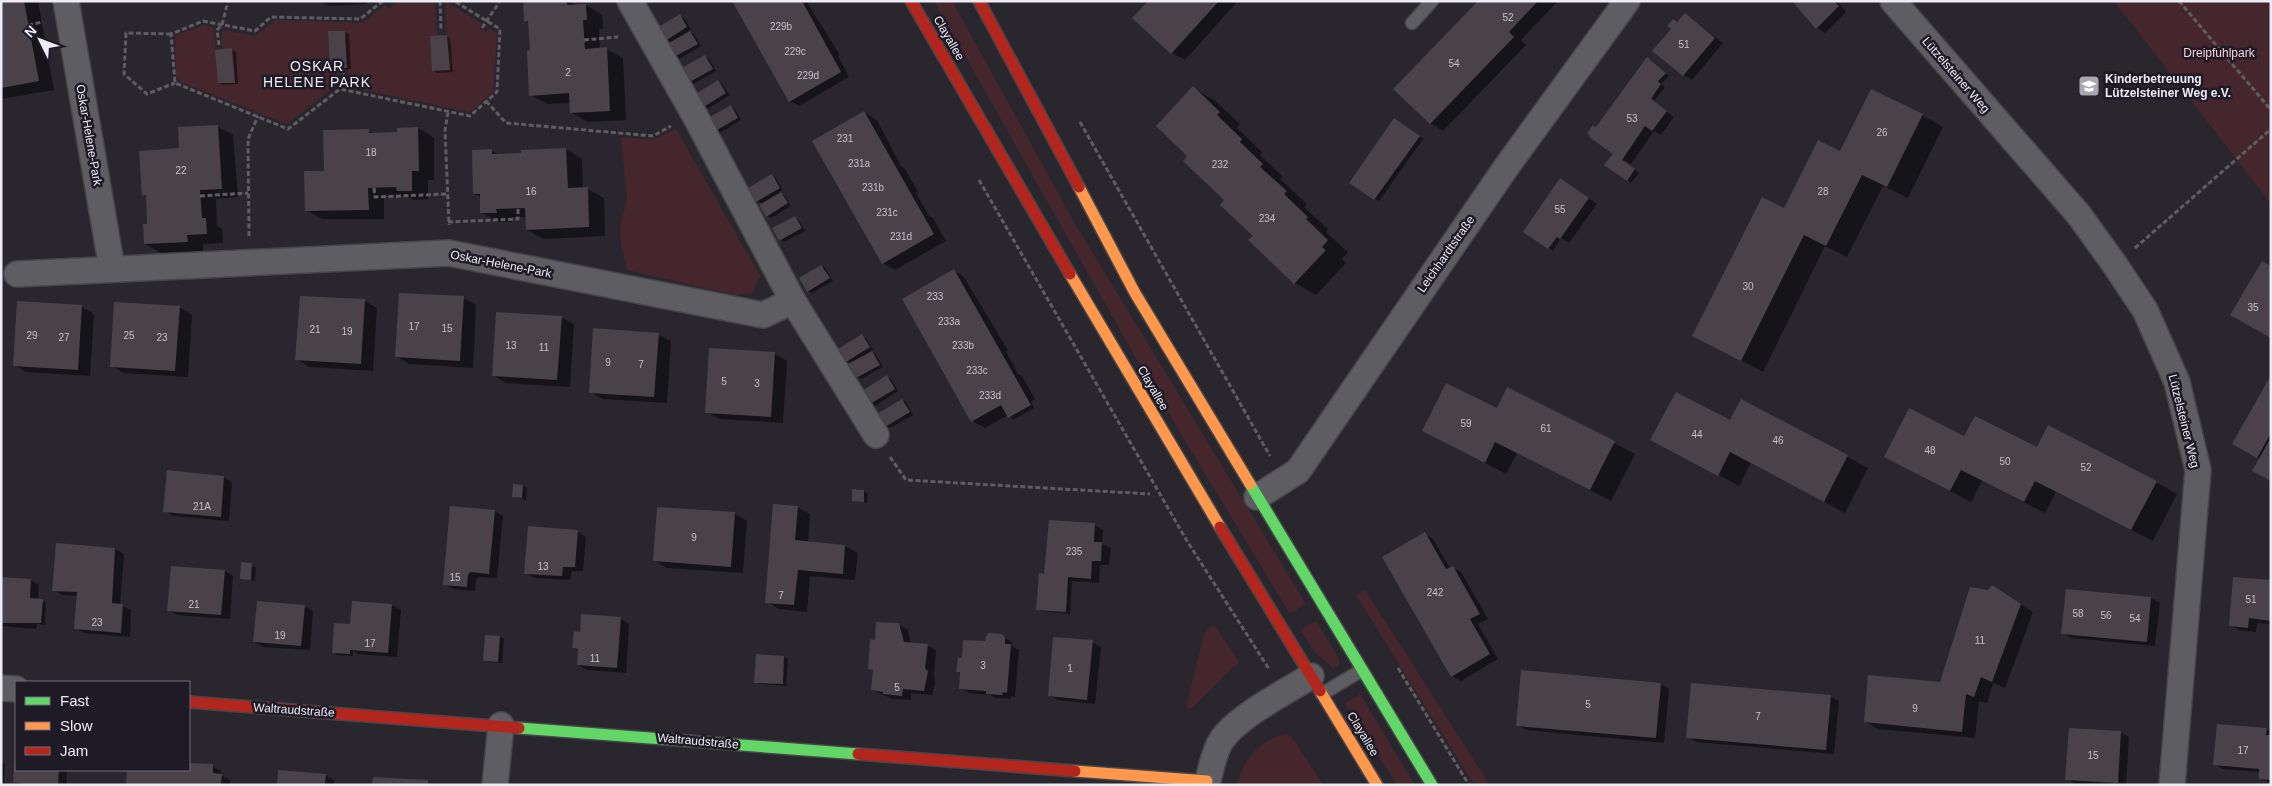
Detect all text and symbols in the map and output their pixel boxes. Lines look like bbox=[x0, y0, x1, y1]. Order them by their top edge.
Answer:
house number: 52 bbox=[1502, 12, 1514, 23]
street label: Clayallee bbox=[931, 13, 968, 63]
north arrow bbox=[15, 15, 65, 65]
house number: 229b bbox=[770, 21, 793, 32]
text: N bbox=[21, 22, 40, 40]
street label: Lützelsteiner Weg bbox=[1919, 34, 1993, 116]
house number: 51 bbox=[1678, 39, 1690, 50]
house number: 229c bbox=[784, 46, 806, 57]
park label: Dreipfuhlpark bbox=[2183, 46, 2256, 60]
district label: OSKAR HELENE PARK bbox=[263, 58, 371, 90]
house number: 54 bbox=[1448, 58, 1460, 69]
house number: 2 bbox=[565, 67, 571, 78]
house number: 229d bbox=[797, 70, 819, 81]
place label: Kinderbetreuung Lützelsteiner Weg e.V. bbox=[2105, 72, 2231, 100]
school or university icon: Kinderbetreuung Lützelsteiner Weg e.V. bbox=[2077, 74, 2101, 98]
street label: Oskar-Helene-Park bbox=[73, 83, 105, 188]
house number: 53 bbox=[1626, 113, 1638, 124]
house number: 26 bbox=[1876, 127, 1888, 138]
house number: 231 bbox=[837, 133, 854, 144]
house number: 18 bbox=[365, 147, 377, 158]
house number: 231a bbox=[848, 158, 871, 169]
house number: 232 bbox=[1212, 159, 1229, 170]
house number: 22 bbox=[175, 165, 187, 176]
house number: 231b bbox=[862, 182, 885, 193]
house number: 16 bbox=[525, 186, 537, 197]
house number: 28 bbox=[1817, 186, 1829, 197]
house number: 55 bbox=[1554, 204, 1566, 215]
house number: 231c bbox=[876, 207, 898, 218]
house number: 234 bbox=[1259, 213, 1276, 224]
street label: Leichhardtstraße bbox=[1414, 213, 1478, 295]
house number: 231d bbox=[890, 231, 912, 242]
street label: Oskar-Helene-Park bbox=[449, 247, 554, 281]
house number: 30 bbox=[1742, 281, 1754, 292]
house number: 233 bbox=[927, 291, 944, 302]
house number: 35 bbox=[2247, 302, 2259, 313]
house number: 233a bbox=[938, 316, 961, 327]
house number: 17 bbox=[408, 321, 420, 332]
house number: 15 bbox=[441, 323, 453, 334]
house number: 21 bbox=[309, 324, 321, 335]
house number: 19 bbox=[341, 326, 353, 337]
house number: 29 bbox=[26, 330, 38, 341]
house number: 25 bbox=[123, 330, 135, 341]
house number: 27 bbox=[58, 332, 70, 343]
house number: 23 bbox=[156, 332, 168, 343]
house number: 13 bbox=[505, 340, 517, 351]
house number: 233b bbox=[952, 340, 975, 351]
house number: 11 bbox=[539, 342, 550, 353]
house number: 9 bbox=[605, 357, 611, 368]
house number: 7 bbox=[638, 359, 644, 370]
street label: Clayallee bbox=[1135, 363, 1172, 413]
house number: 233c bbox=[966, 365, 988, 376]
street label: Lützelsteiner Weg bbox=[2166, 373, 2202, 469]
house number: 5 bbox=[721, 376, 727, 387]
house number: 3 bbox=[754, 378, 760, 389]
house number: 233d bbox=[979, 390, 1001, 401]
house number: 59 bbox=[1460, 418, 1472, 429]
house number: 61 bbox=[1540, 423, 1552, 434]
house number: 44 bbox=[1691, 429, 1703, 440]
house number: 46 bbox=[1772, 435, 1784, 446]
house number: 48 bbox=[1924, 445, 1936, 456]
house number: 50 bbox=[1999, 456, 2011, 467]
house number: 52 bbox=[2080, 462, 2092, 473]
house number: 21A bbox=[193, 501, 211, 512]
house number: 9 bbox=[691, 532, 697, 543]
house number: 235 bbox=[1066, 546, 1083, 557]
house number: 13 bbox=[537, 561, 549, 572]
house number: 15 bbox=[449, 572, 461, 583]
house number: 242 bbox=[1427, 587, 1444, 598]
house number: 7 bbox=[778, 590, 784, 601]
house number: 51 bbox=[2245, 594, 2257, 605]
house number: 21 bbox=[188, 599, 200, 610]
house number: 58 bbox=[2072, 608, 2084, 619]
house number: 56 bbox=[2100, 610, 2112, 621]
house number: 54 bbox=[2129, 613, 2141, 624]
house number: 23 bbox=[91, 617, 103, 628]
house number: 19 bbox=[274, 630, 286, 641]
house number: 11 bbox=[1975, 635, 1986, 646]
house number: 17 bbox=[364, 638, 376, 649]
house number: 11 bbox=[590, 653, 601, 664]
house number: 3 bbox=[980, 660, 986, 671]
house number: 1 bbox=[1067, 663, 1073, 674]
legend bbox=[15, 681, 190, 771]
house number: 5 bbox=[894, 682, 900, 693]
text: Fast bbox=[60, 692, 90, 709]
house number: 5 bbox=[1585, 699, 1591, 710]
street label: Waltraudstraße bbox=[253, 700, 335, 720]
house number: 9 bbox=[1912, 703, 1918, 714]
street label: Clayallee bbox=[1344, 709, 1382, 759]
house number: 7 bbox=[1755, 711, 1761, 722]
text: Slow bbox=[60, 717, 93, 734]
street label: Waltraudstraße bbox=[657, 730, 740, 752]
text: Jam bbox=[60, 742, 88, 759]
house number: 17 bbox=[2237, 745, 2249, 756]
house number: 15 bbox=[2087, 750, 2099, 761]

